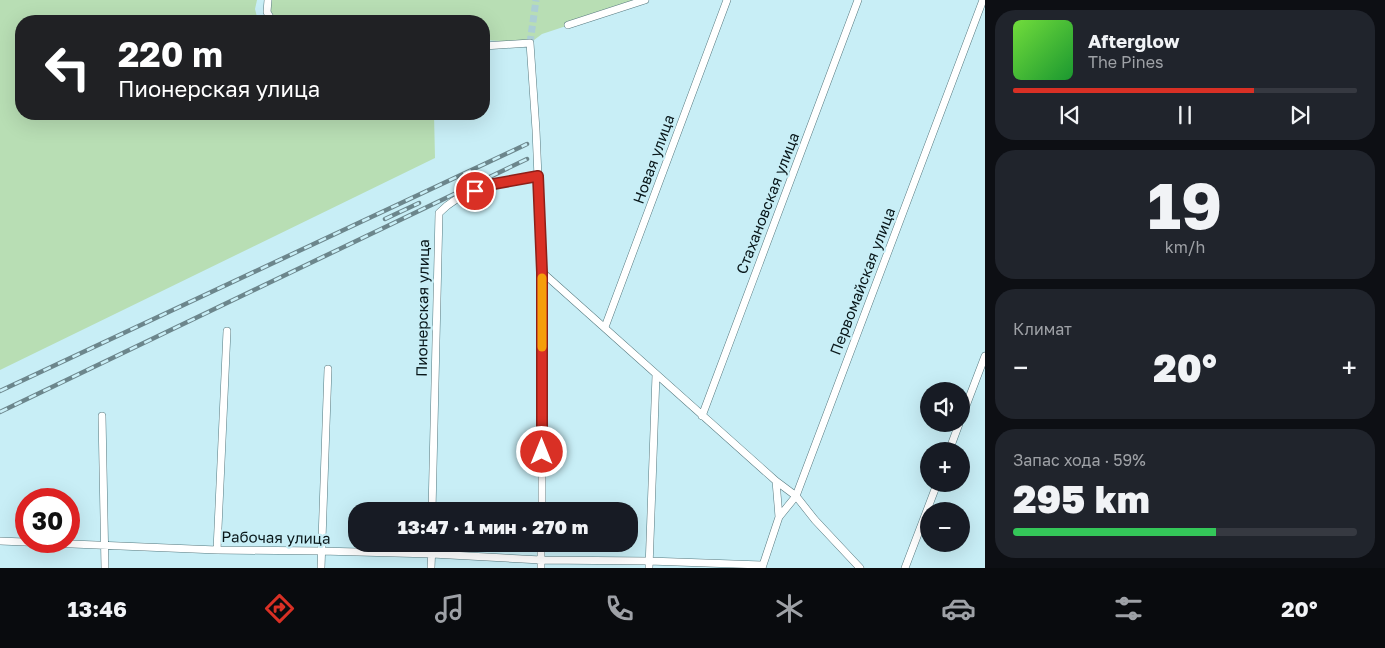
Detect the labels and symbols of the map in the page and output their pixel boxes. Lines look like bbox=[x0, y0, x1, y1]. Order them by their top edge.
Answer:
street label: Новая улица bbox=[629, 112, 677, 206]
street label: Стахановская улица bbox=[732, 130, 802, 276]
pin bbox=[454, 170, 496, 212]
street label: Первомайская улица bbox=[826, 205, 898, 357]
street label: Пионерская улица bbox=[412, 239, 432, 377]
position arrow bbox=[515, 425, 567, 477]
speed limit sign: 30 bbox=[15, 488, 80, 553]
street label: Рабочая улица bbox=[221, 527, 331, 547]

